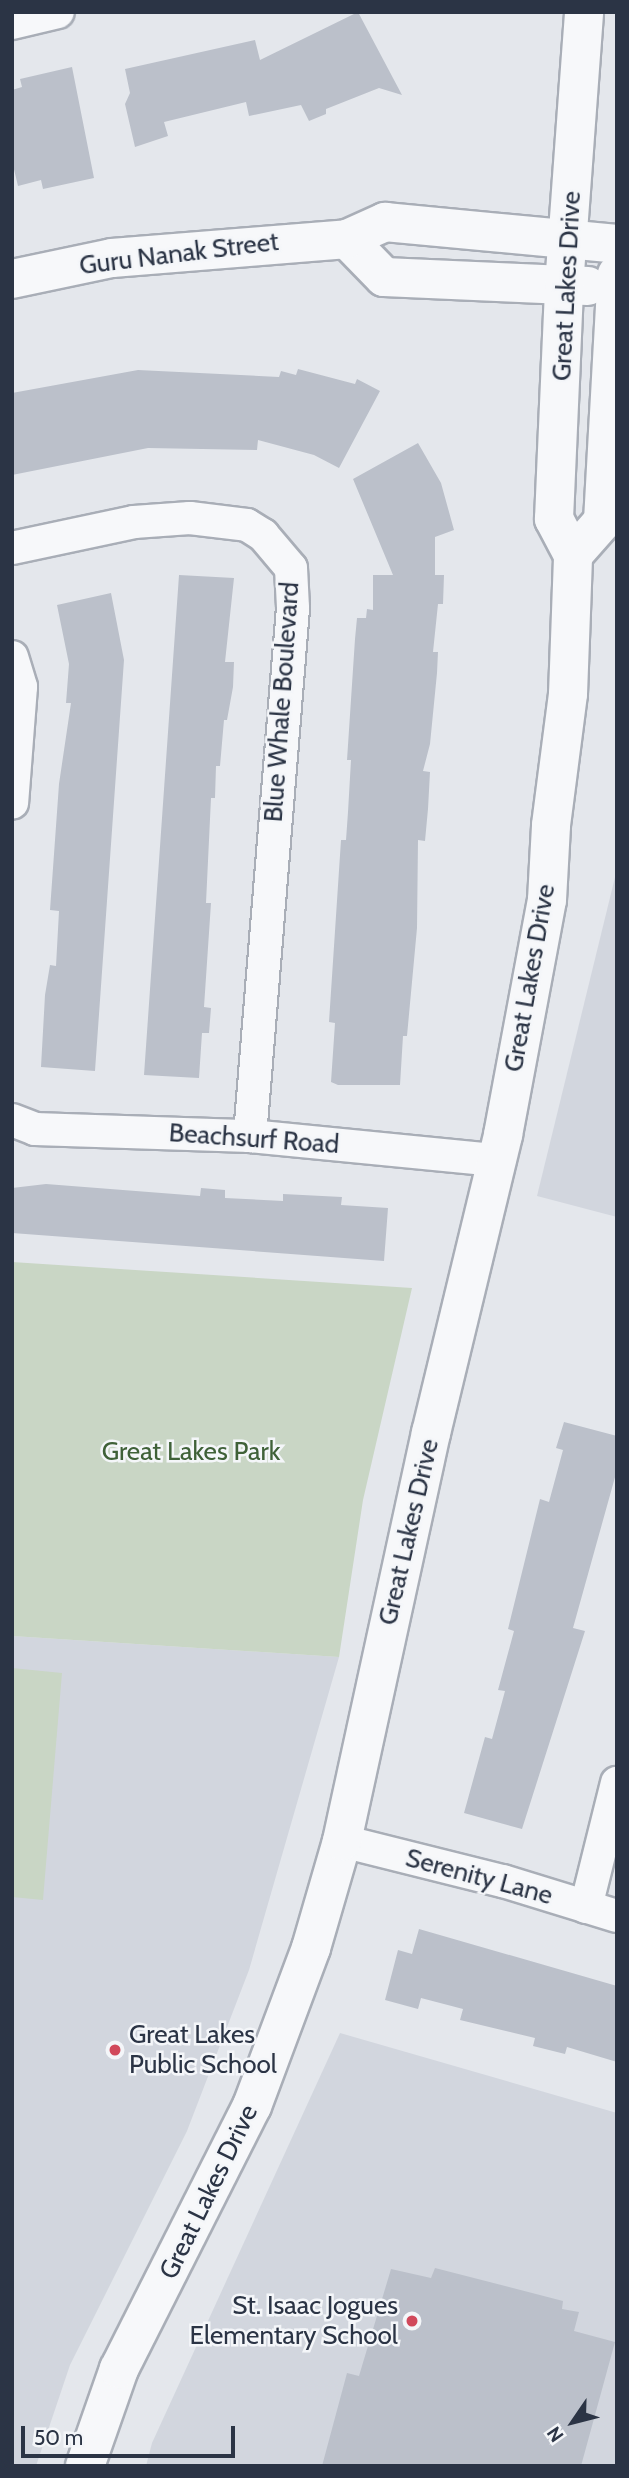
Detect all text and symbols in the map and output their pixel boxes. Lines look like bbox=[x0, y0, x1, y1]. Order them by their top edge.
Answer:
street label: Great Lakes Drive bbox=[546, 190, 588, 382]
street label: Guru Nanak Street bbox=[78, 226, 280, 282]
street label: Blue Whale Boulevard bbox=[258, 581, 306, 823]
street label: Great Lakes Drive bbox=[498, 882, 562, 1074]
street label: Beachsurf Road bbox=[168, 1117, 340, 1161]
park label: Great Lakes Park bbox=[102, 1436, 280, 1468]
street label: Great Lakes Drive bbox=[372, 1436, 446, 1628]
street label: Serenity Lane bbox=[402, 1842, 556, 1912]
place label: Great Lakes Public School bbox=[129, 2019, 277, 2080]
marker: Great Lakes Public School bbox=[107, 2042, 123, 2058]
street label: Great Lakes Drive bbox=[153, 2100, 265, 2284]
place label: St. Isaac Jogues Elementary School bbox=[190, 2290, 398, 2352]
marker: St. Isaac Jogues Elementary School bbox=[404, 2313, 420, 2329]
north arrow bbox=[538, 2387, 608, 2457]
scale bar bbox=[24, 2412, 238, 2456]
text: N bbox=[542, 2422, 569, 2446]
text: 50 m bbox=[34, 2425, 83, 2450]

